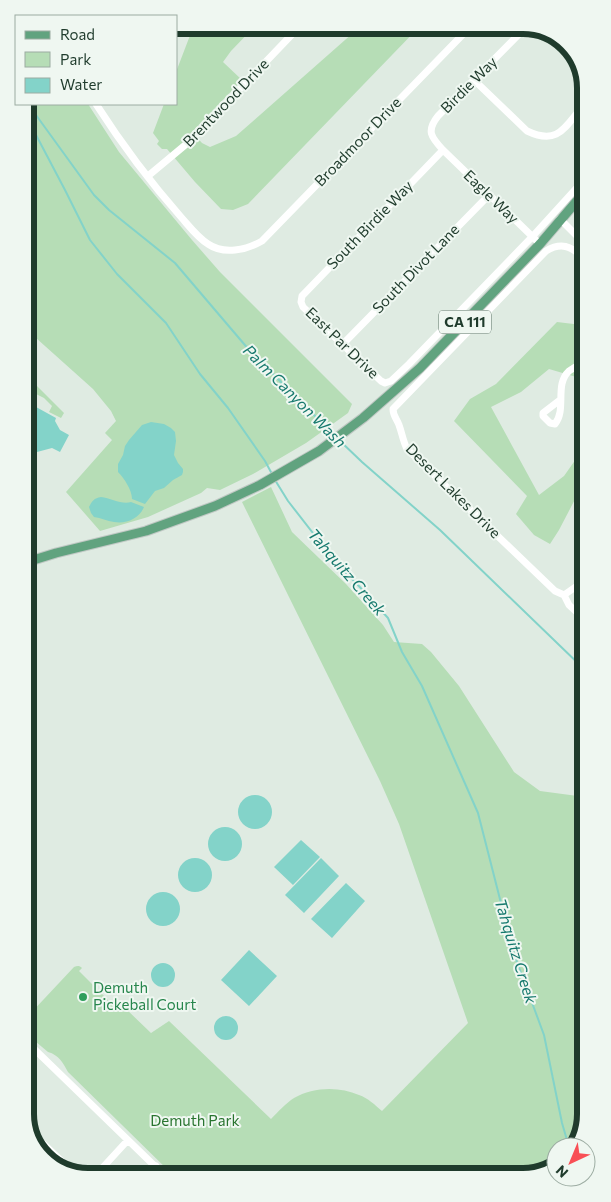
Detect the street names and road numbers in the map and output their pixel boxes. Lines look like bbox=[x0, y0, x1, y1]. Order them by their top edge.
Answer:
street label: Birdie Way bbox=[436, 52, 500, 116]
street label: Brentwood Drive bbox=[179, 54, 272, 150]
street label: Broadmoor Drive bbox=[310, 93, 404, 190]
street label: Eagle Way bbox=[460, 166, 523, 227]
street label: South Birdie Way bbox=[322, 176, 416, 272]
street label: South Divot Lane bbox=[368, 220, 462, 317]
street label: East Par Drive bbox=[302, 303, 383, 382]
road number: CA 111 bbox=[439, 311, 491, 334]
street label: Desert Lakes Drive bbox=[403, 439, 505, 542]

